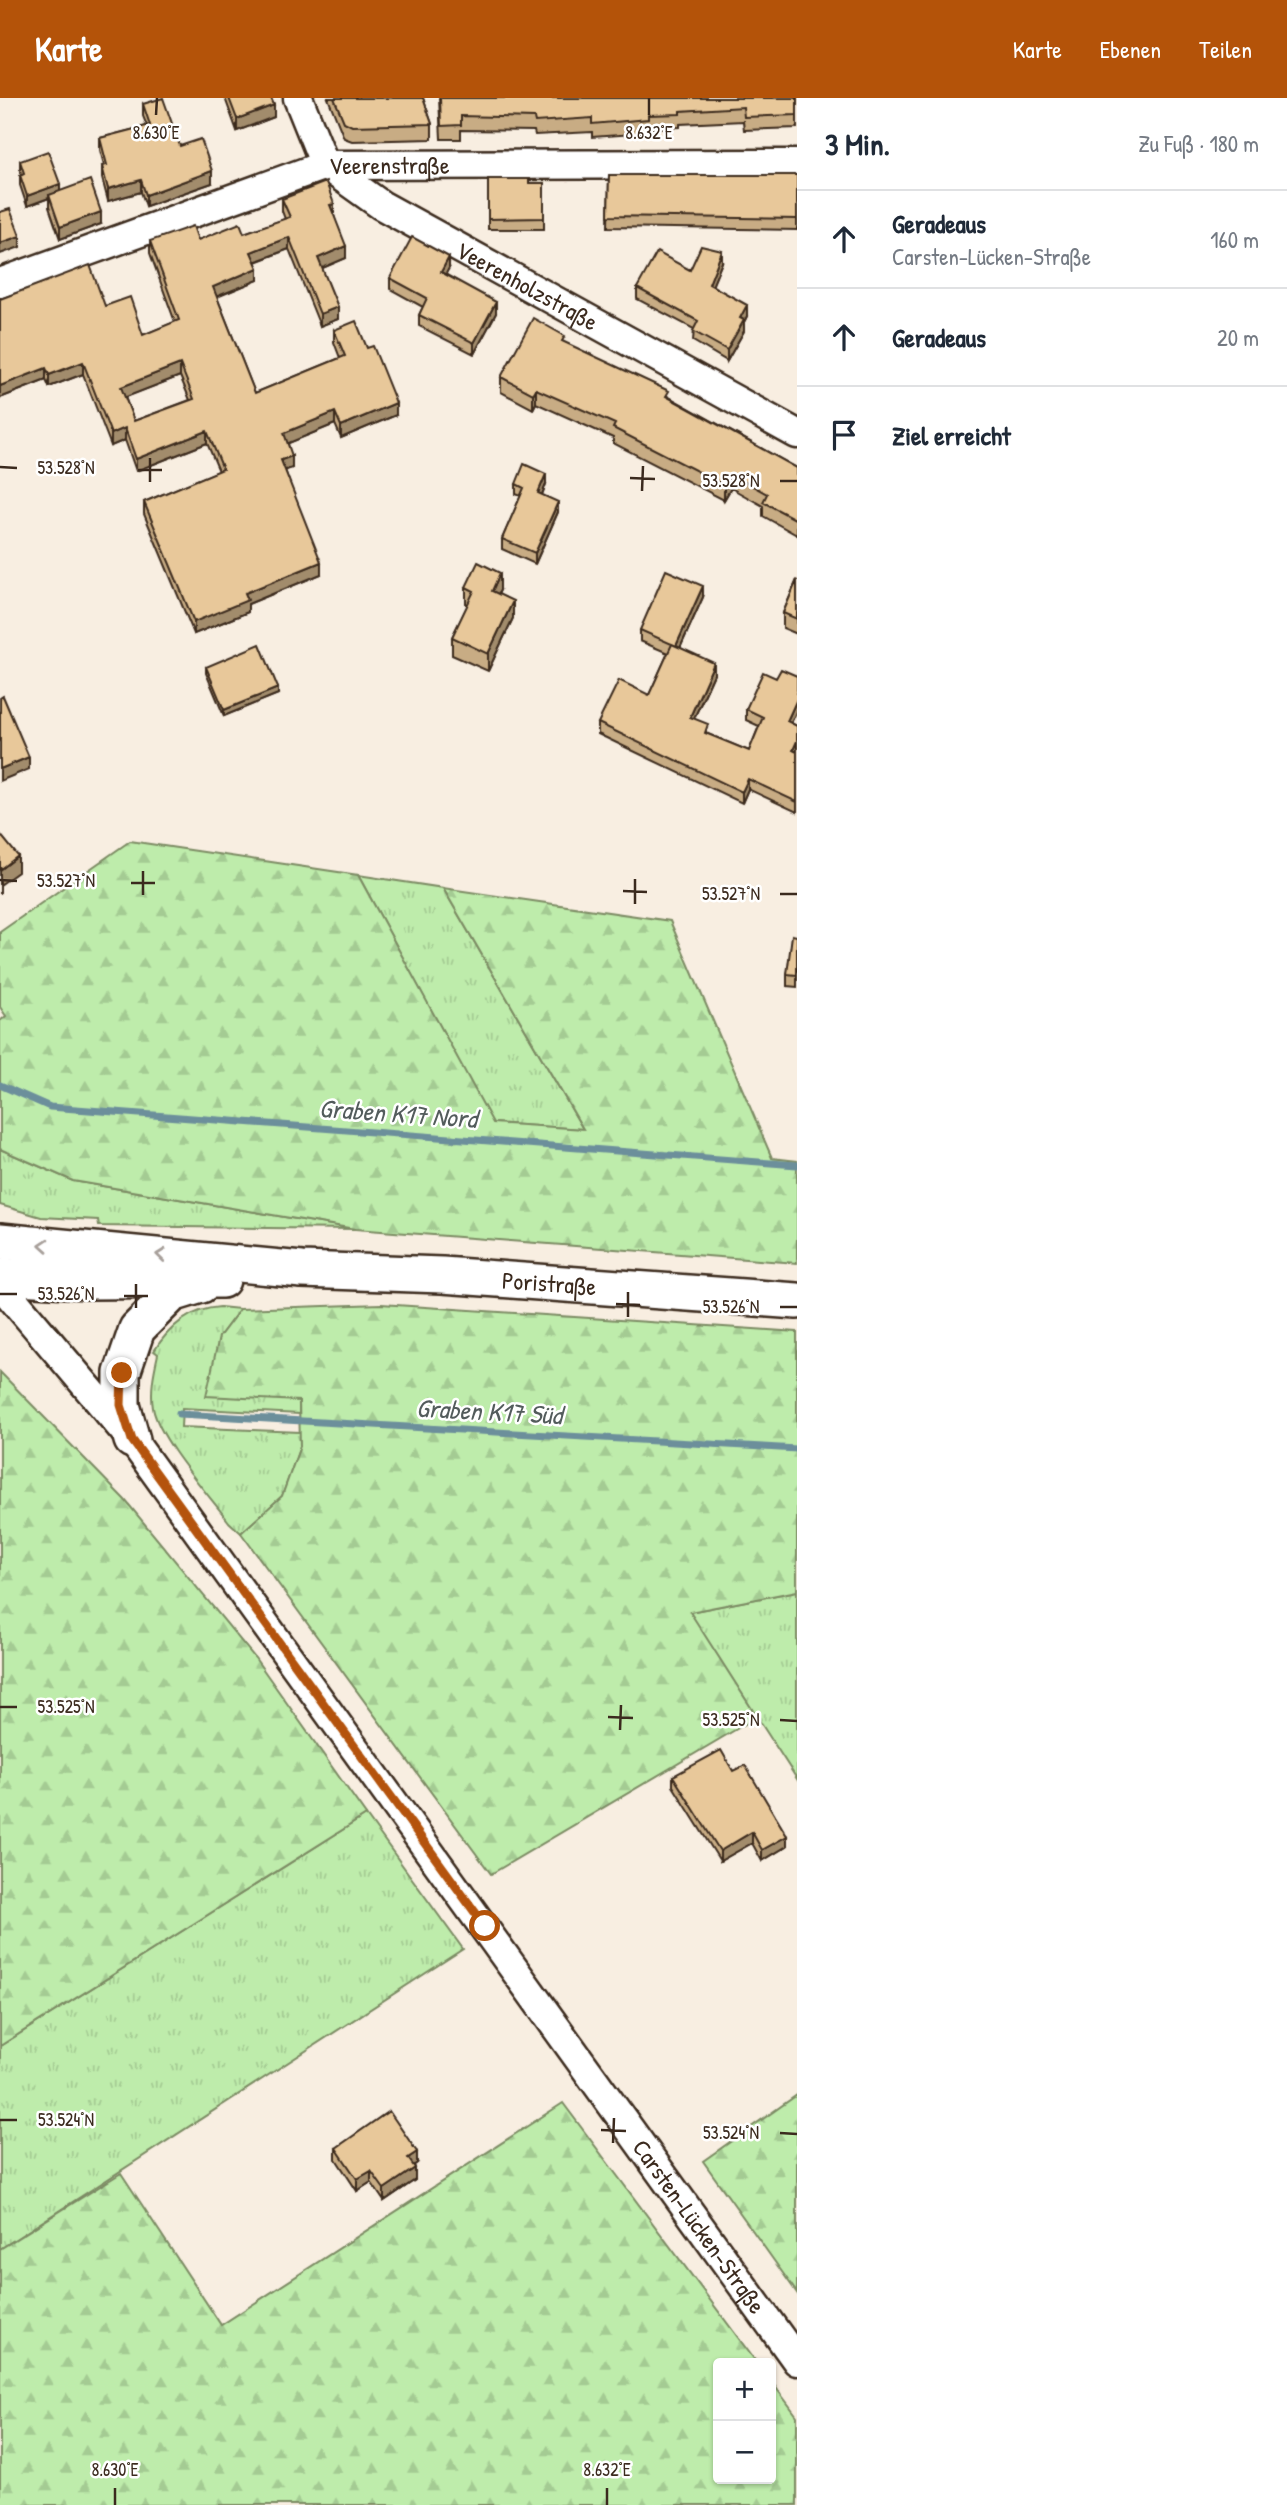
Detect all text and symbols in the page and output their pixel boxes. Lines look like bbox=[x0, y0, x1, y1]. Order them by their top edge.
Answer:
text: Karte bbox=[35, 27, 102, 71]
text: Karte bbox=[1013, 33, 1062, 65]
text: Ebenen bbox=[1100, 33, 1161, 65]
text: Teilen bbox=[1199, 33, 1252, 65]
text: 8.630°E bbox=[132, 120, 180, 145]
text: 8.632°E bbox=[625, 120, 673, 145]
text: 3 Min. bbox=[825, 124, 890, 164]
text: Zu Fuß · 180 m bbox=[1138, 128, 1259, 159]
street label: Veerenstraße bbox=[329, 149, 450, 181]
text: Geradeaus bbox=[892, 206, 986, 241]
icon: ahead bbox=[825, 220, 863, 258]
text: 160 m bbox=[1210, 224, 1259, 255]
street label: Veerenholzstraße bbox=[451, 234, 604, 338]
text: Carsten-Lücken-Straße bbox=[892, 241, 1091, 272]
icon: ahead bbox=[825, 318, 863, 356]
text: Geradeaus bbox=[892, 320, 986, 355]
text: 20 m bbox=[1217, 322, 1259, 353]
icon: arrive bbox=[825, 416, 863, 454]
text: Ziel erreicht bbox=[892, 418, 1011, 453]
text: 53.528°N bbox=[37, 455, 95, 480]
text: 53.528°N bbox=[702, 468, 760, 493]
text: 53.527°N bbox=[37, 868, 95, 893]
text: 53.527°N bbox=[702, 881, 760, 906]
water label: Graben K17 Nord bbox=[318, 1090, 482, 1136]
one-way arrow bbox=[38, 1238, 49, 1253]
one-way arrow bbox=[155, 1248, 166, 1263]
street label: Poristraße bbox=[501, 1263, 598, 1302]
text: 53.526°N bbox=[38, 1281, 94, 1306]
text: 53.526°N bbox=[703, 1294, 759, 1319]
route end bbox=[106, 1357, 137, 1388]
water label: Graben K17 Süd bbox=[415, 1390, 567, 1432]
text: 53.525°N bbox=[38, 1694, 94, 1719]
text: 53.525°N bbox=[703, 1707, 759, 1732]
route start bbox=[469, 1910, 500, 1941]
text: 53.524°N bbox=[38, 2107, 94, 2132]
text: 53.524°N bbox=[703, 2120, 759, 2145]
street label: Carsten-Lücken-Straße bbox=[626, 2133, 774, 2320]
map controls bbox=[713, 2358, 776, 2484]
button: + bbox=[713, 2358, 776, 2421]
button: − bbox=[713, 2421, 776, 2484]
text: 8.630°E bbox=[91, 2457, 139, 2482]
text: 8.632°E bbox=[583, 2457, 631, 2482]

